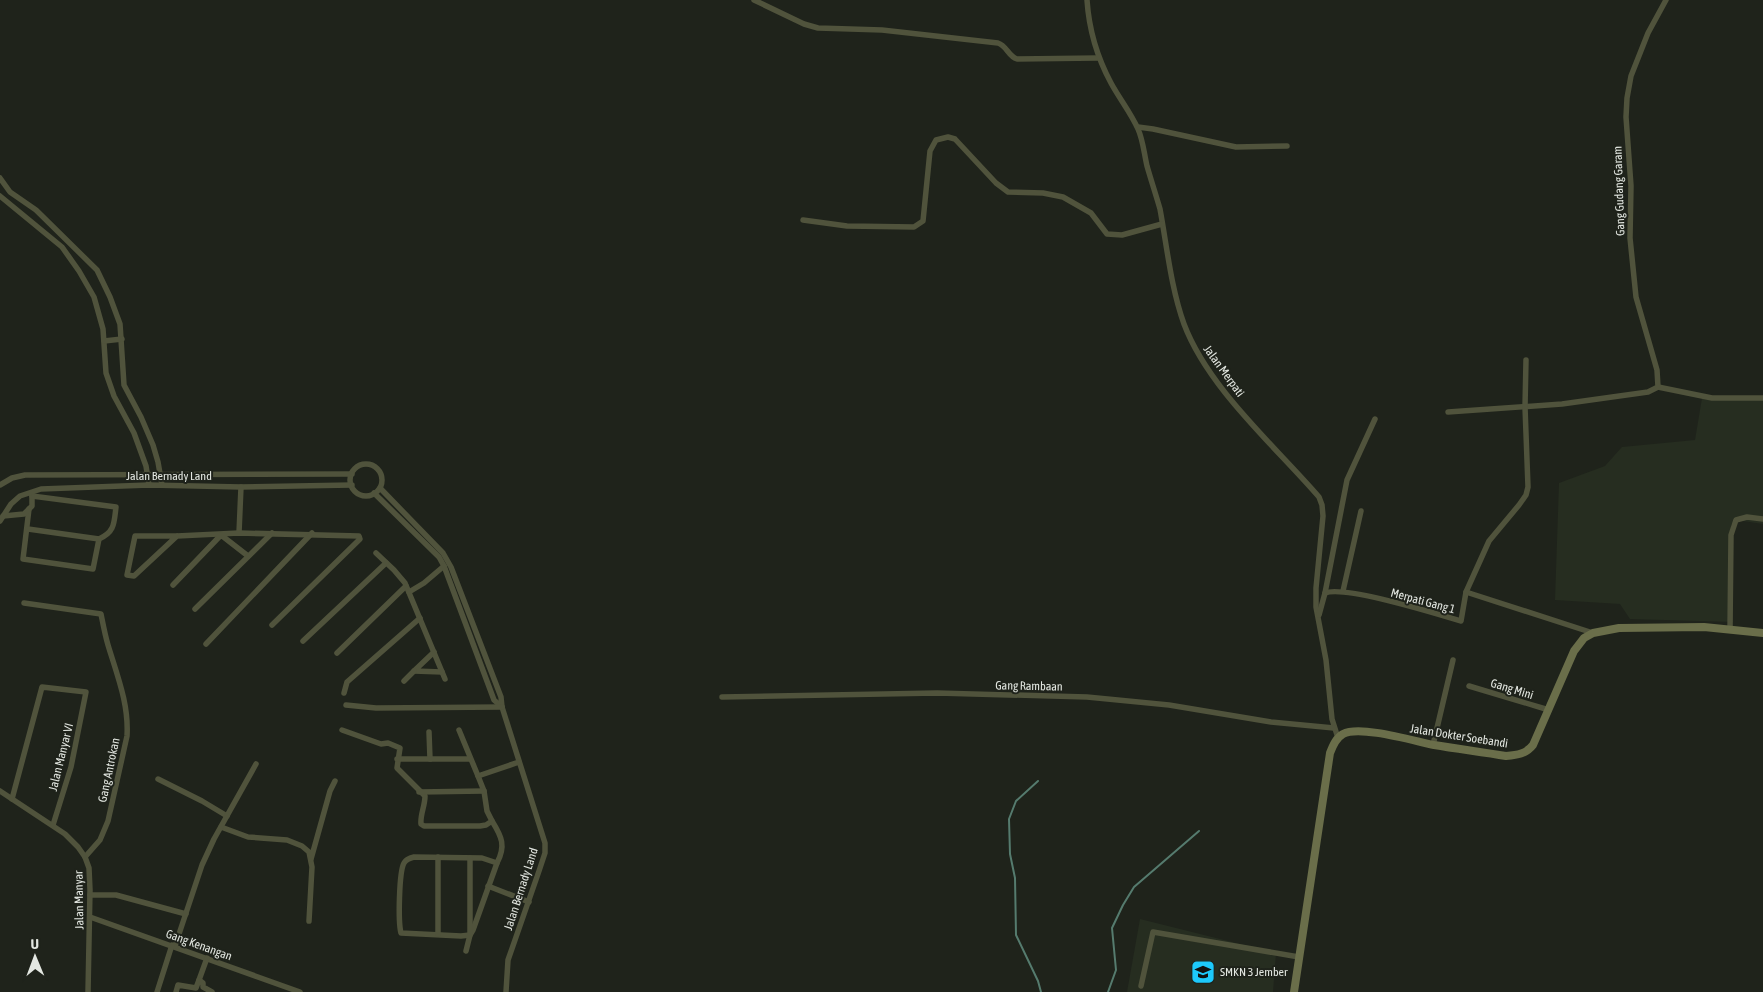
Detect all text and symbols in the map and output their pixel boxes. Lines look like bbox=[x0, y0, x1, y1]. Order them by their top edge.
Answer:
street label: Gang Gudang Garam bbox=[1610, 146, 1628, 236]
street label: Jalan Merpati bbox=[1201, 343, 1247, 399]
street label: Jalan Bernady Land bbox=[126, 469, 212, 483]
street label: Merpati Gang 1 bbox=[1389, 586, 1457, 616]
street label: Gang Mini bbox=[1489, 676, 1535, 702]
street label: Gang Rambaan bbox=[995, 678, 1063, 694]
street label: Jalan Dokter Soebandi bbox=[1409, 721, 1509, 751]
street label: Jalan Manyar VI bbox=[46, 722, 76, 792]
street label: Gang Antrokan bbox=[95, 736, 123, 804]
street label: Jalan Bernady Land bbox=[501, 846, 541, 932]
street label: Jalan Manyar bbox=[71, 870, 87, 930]
street label: Gang Kenangan bbox=[164, 927, 234, 963]
north arrow bbox=[10, 932, 60, 982]
text: U bbox=[31, 936, 39, 952]
school or university icon: SMKN 3 Jember bbox=[1190, 959, 1216, 985]
place label: SMKN 3 Jember bbox=[1220, 965, 1288, 979]

